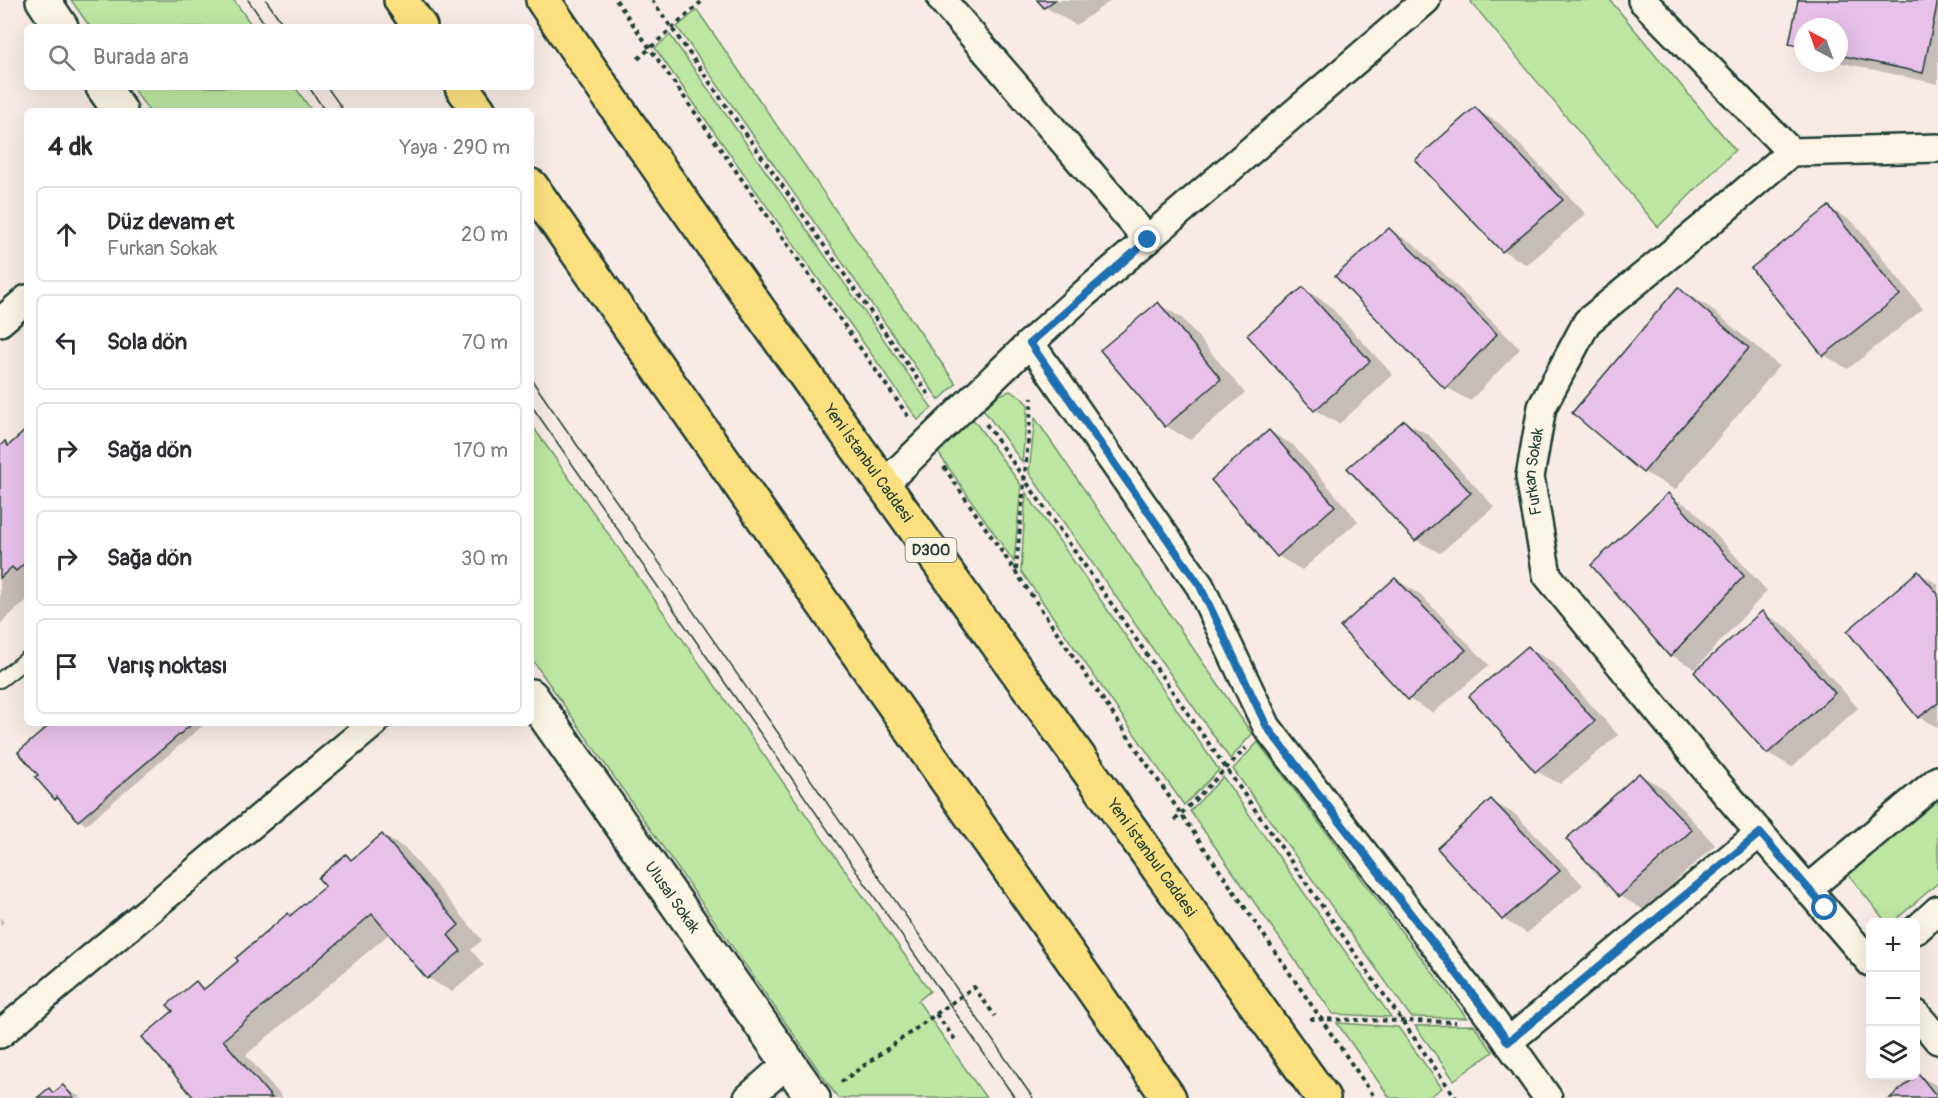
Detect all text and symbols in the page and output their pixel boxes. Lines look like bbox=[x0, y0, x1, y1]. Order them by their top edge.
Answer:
north arrow bbox=[1794, 18, 1848, 72]
search box bbox=[24, 24, 534, 90]
icon: search bbox=[45, 41, 78, 74]
text: Burada ara bbox=[93, 43, 189, 71]
text: 4 dk bbox=[48, 131, 92, 163]
text: Yaya · 290 m bbox=[400, 135, 510, 160]
text: Düz devam et bbox=[107, 208, 234, 236]
icon: ahead bbox=[50, 218, 83, 251]
text: 20 m bbox=[461, 222, 508, 247]
route end bbox=[1134, 226, 1160, 252]
text: Furkan Sokak bbox=[107, 236, 217, 261]
icon: left bbox=[50, 326, 83, 359]
text: Sola dön bbox=[107, 328, 187, 356]
text: 70 m bbox=[462, 330, 508, 355]
street label: Yeni İstanbul Caddesi bbox=[819, 400, 917, 527]
street label: Furkan Sokak bbox=[1520, 426, 1548, 517]
icon: right bbox=[50, 434, 83, 467]
text: Sağa dön bbox=[107, 436, 192, 464]
text: 170 m bbox=[454, 438, 508, 463]
road number: D300 bbox=[906, 538, 956, 562]
icon: right bbox=[50, 542, 83, 575]
text: Sağa dön bbox=[107, 544, 192, 572]
text: 30 m bbox=[461, 546, 508, 571]
icon: arrive bbox=[50, 650, 83, 683]
text: Varış noktası bbox=[107, 652, 228, 680]
street label: Yeni İstanbul Caddesi bbox=[1102, 794, 1201, 921]
street label: Ulusal Sokak bbox=[640, 858, 705, 937]
route start bbox=[1811, 894, 1837, 920]
map controls bbox=[1866, 918, 1920, 1080]
button: + bbox=[1866, 918, 1920, 972]
button: − bbox=[1866, 972, 1920, 1026]
button: layers bbox=[1866, 1026, 1920, 1080]

